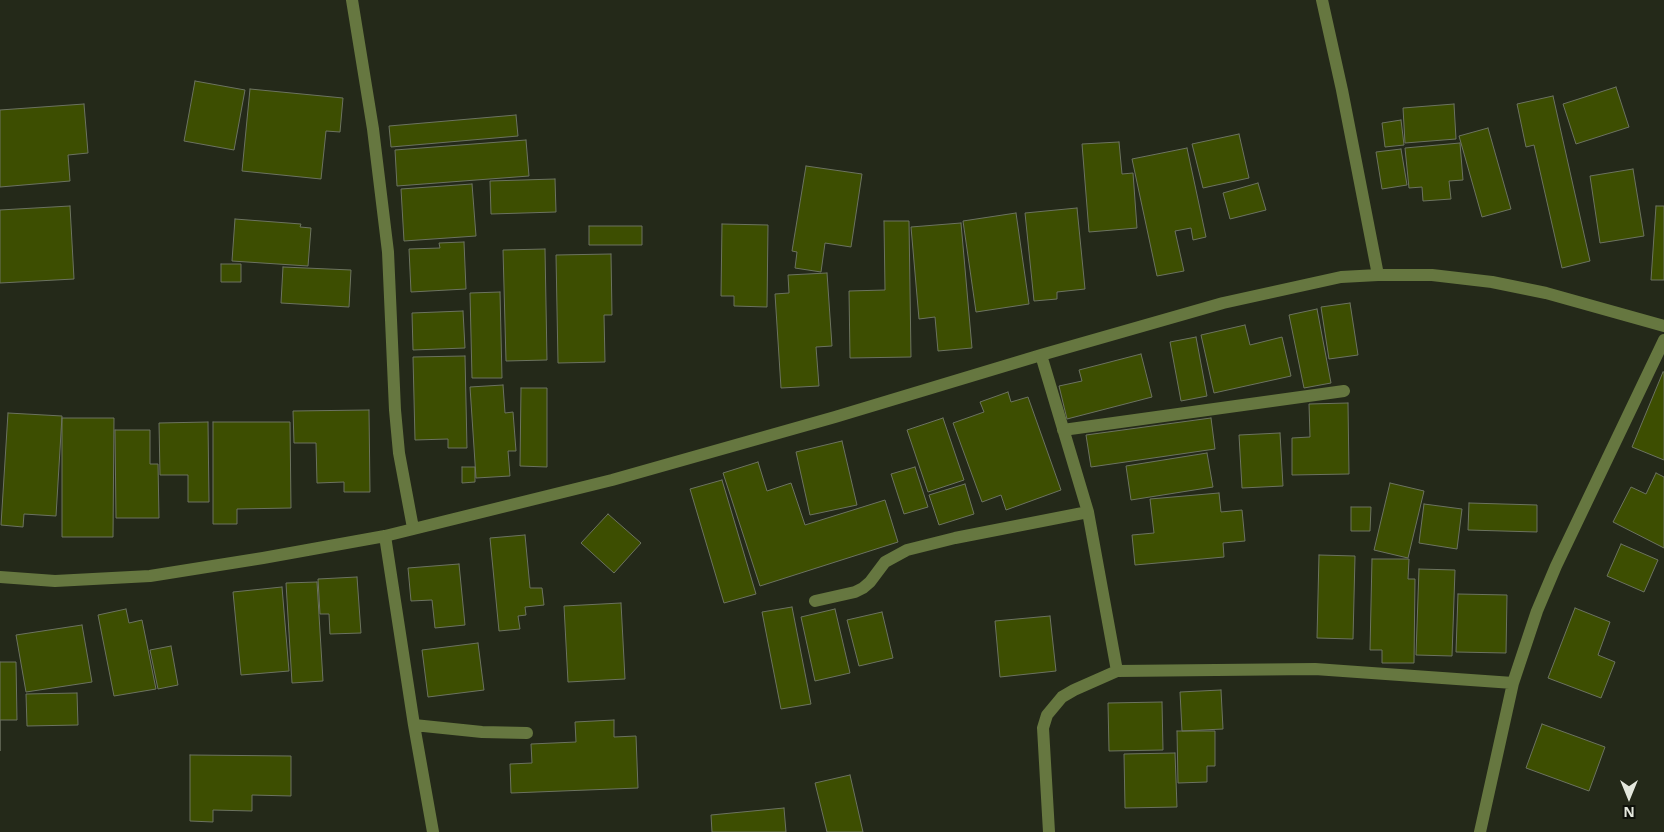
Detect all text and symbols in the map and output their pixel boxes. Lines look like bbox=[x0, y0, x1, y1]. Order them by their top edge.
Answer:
north arrow bbox=[1604, 772, 1654, 822]
text: N bbox=[1623, 803, 1635, 822]

